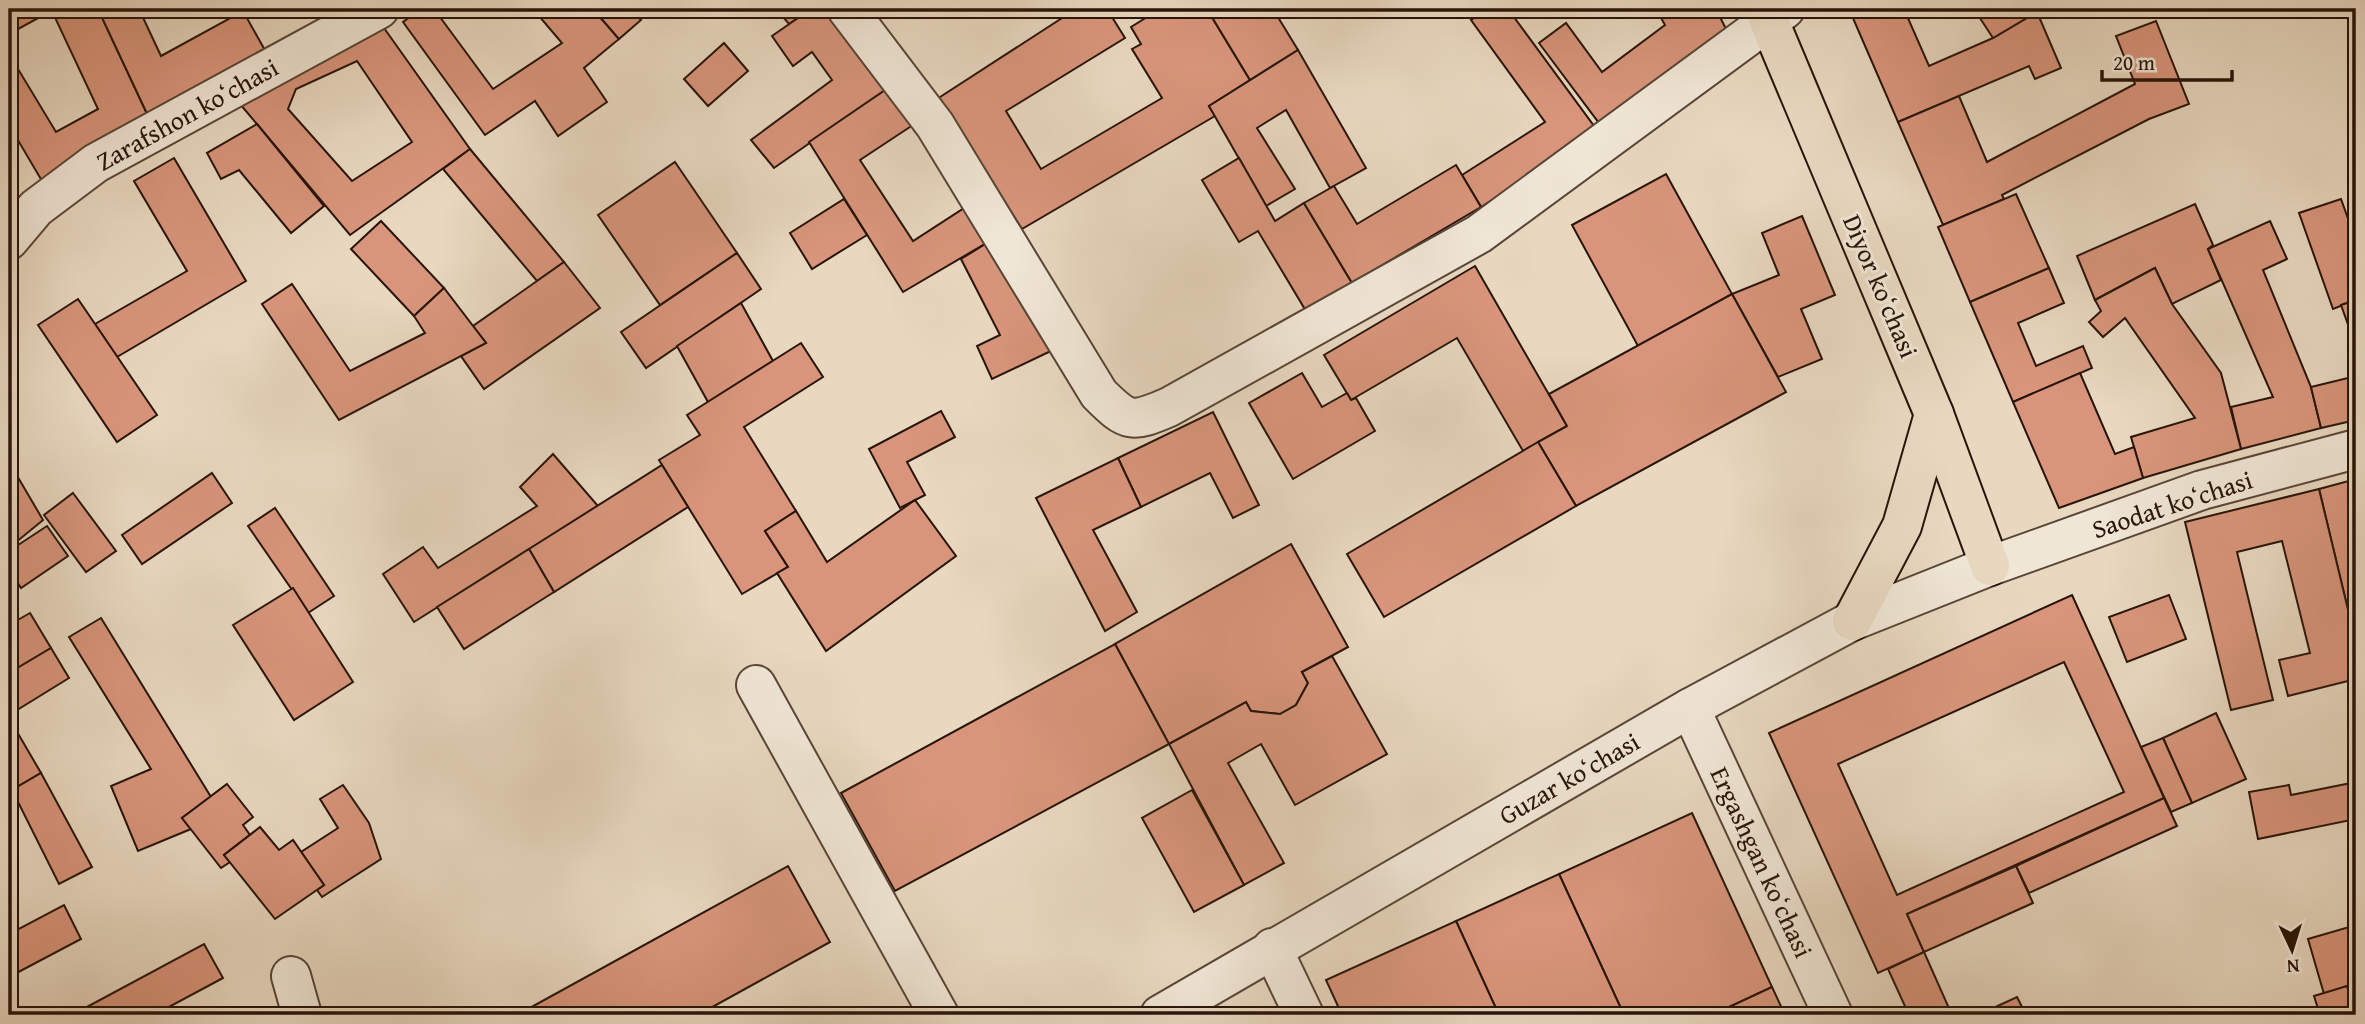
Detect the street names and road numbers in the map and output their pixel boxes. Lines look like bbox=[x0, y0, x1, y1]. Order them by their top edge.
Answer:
street label: Zarafshon koʻchasi bbox=[89, 48, 285, 180]
street label: Diyor koʻchasi bbox=[1833, 208, 1929, 364]
street label: Saodat koʻchasi bbox=[2087, 460, 2257, 548]
street label: Guzar koʻchasi bbox=[1491, 722, 1647, 834]
street label: Ergashgan koʻchasi bbox=[1701, 760, 1823, 964]

